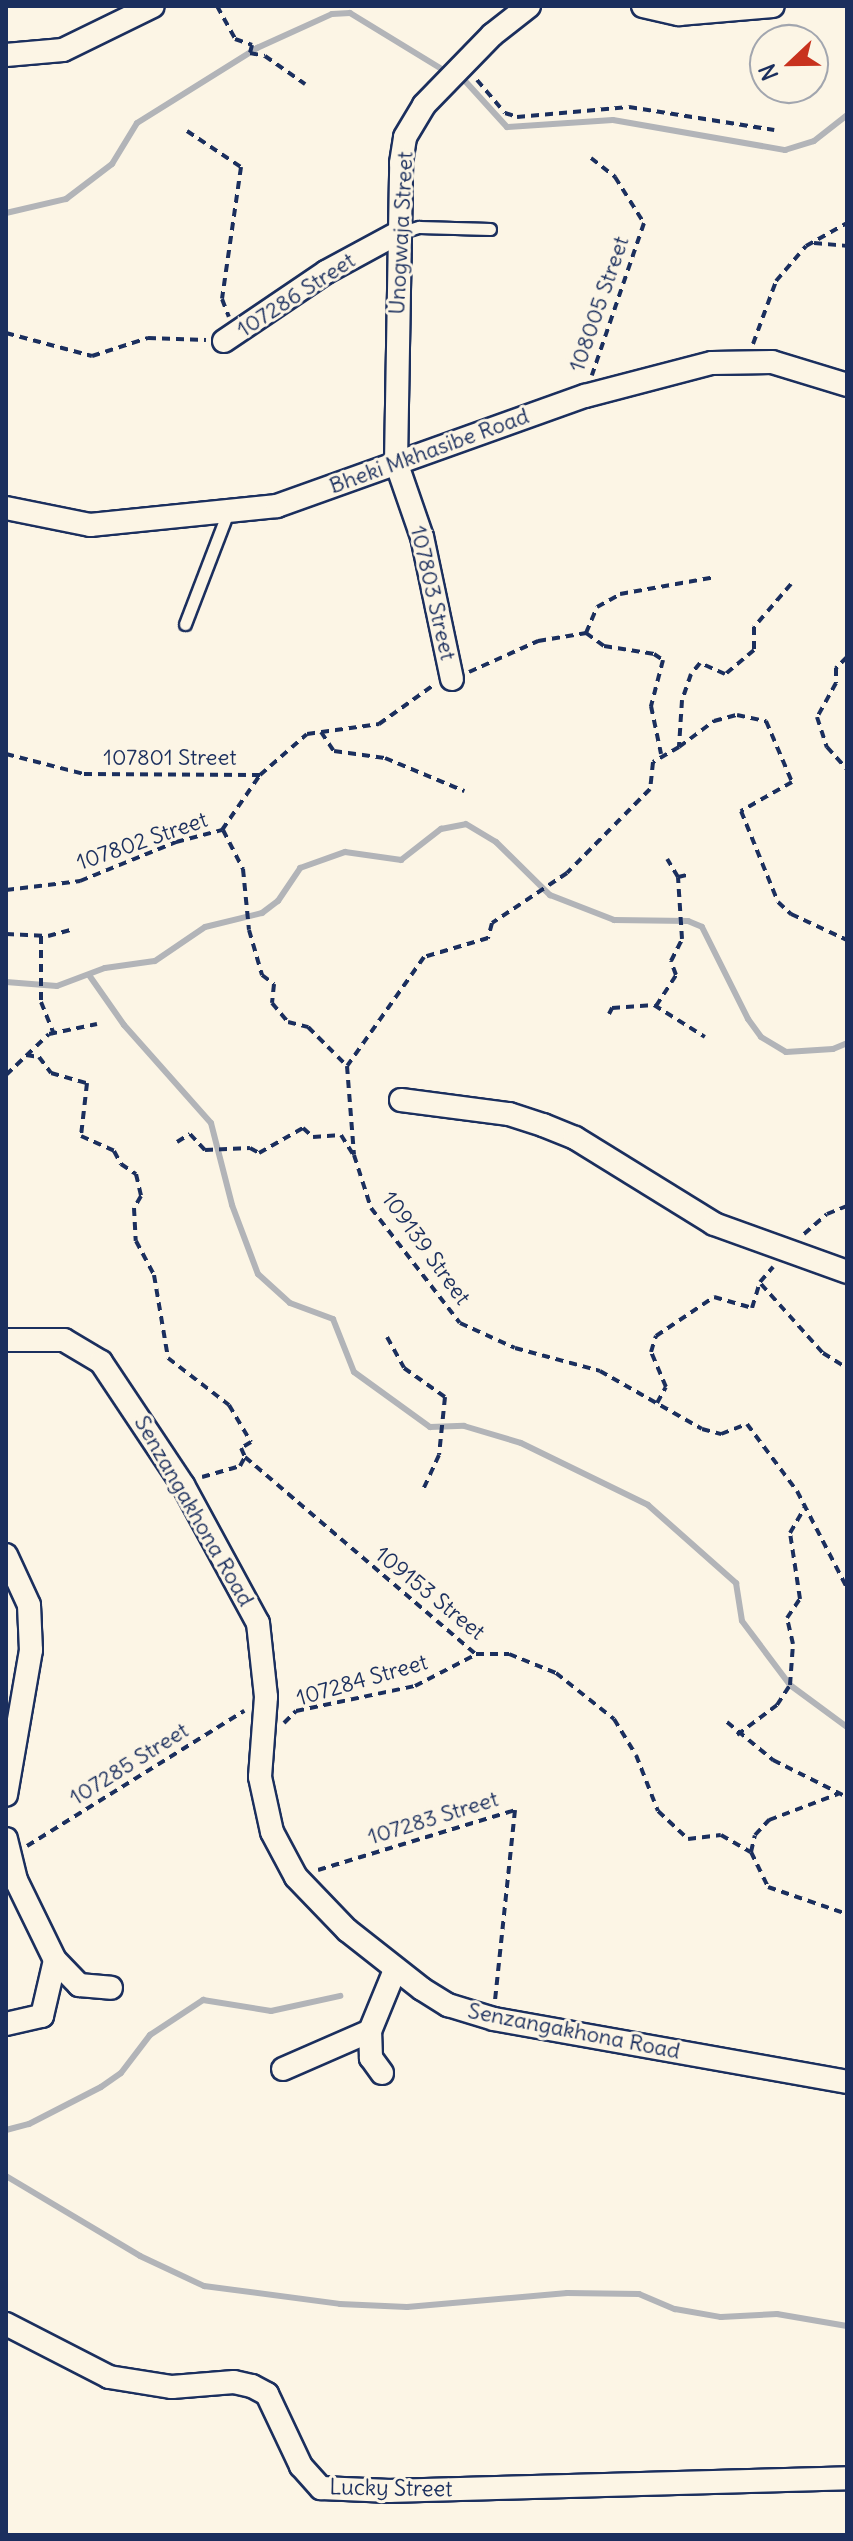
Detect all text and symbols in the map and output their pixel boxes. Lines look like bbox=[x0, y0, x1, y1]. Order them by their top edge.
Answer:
north arrow bbox=[749, 24, 829, 104]
text: N bbox=[753, 60, 784, 85]
street label: Unogwaja Street bbox=[384, 151, 418, 315]
street label: 108005 Street bbox=[563, 233, 635, 375]
street label: 107286 Street bbox=[232, 247, 360, 343]
street label: Bheki Mkhasibe Road bbox=[326, 403, 532, 499]
street label: 107803 Street bbox=[405, 523, 461, 663]
street label: 107801 Street bbox=[103, 745, 237, 771]
street label: 107802 Street bbox=[73, 806, 211, 876]
street label: 109139 Street bbox=[376, 1186, 476, 1310]
street label: Senzangakhona Road bbox=[129, 1411, 259, 1611]
street label: 109153 Street bbox=[370, 1541, 490, 1645]
street label: 107284 Street bbox=[293, 1649, 431, 1711]
street label: 107285 Street bbox=[65, 1717, 193, 1811]
street label: 107283 Street bbox=[365, 1786, 501, 1850]
street label: Senzangakhona Road bbox=[466, 1997, 682, 2065]
street label: Lucky Street bbox=[329, 2474, 453, 2502]

